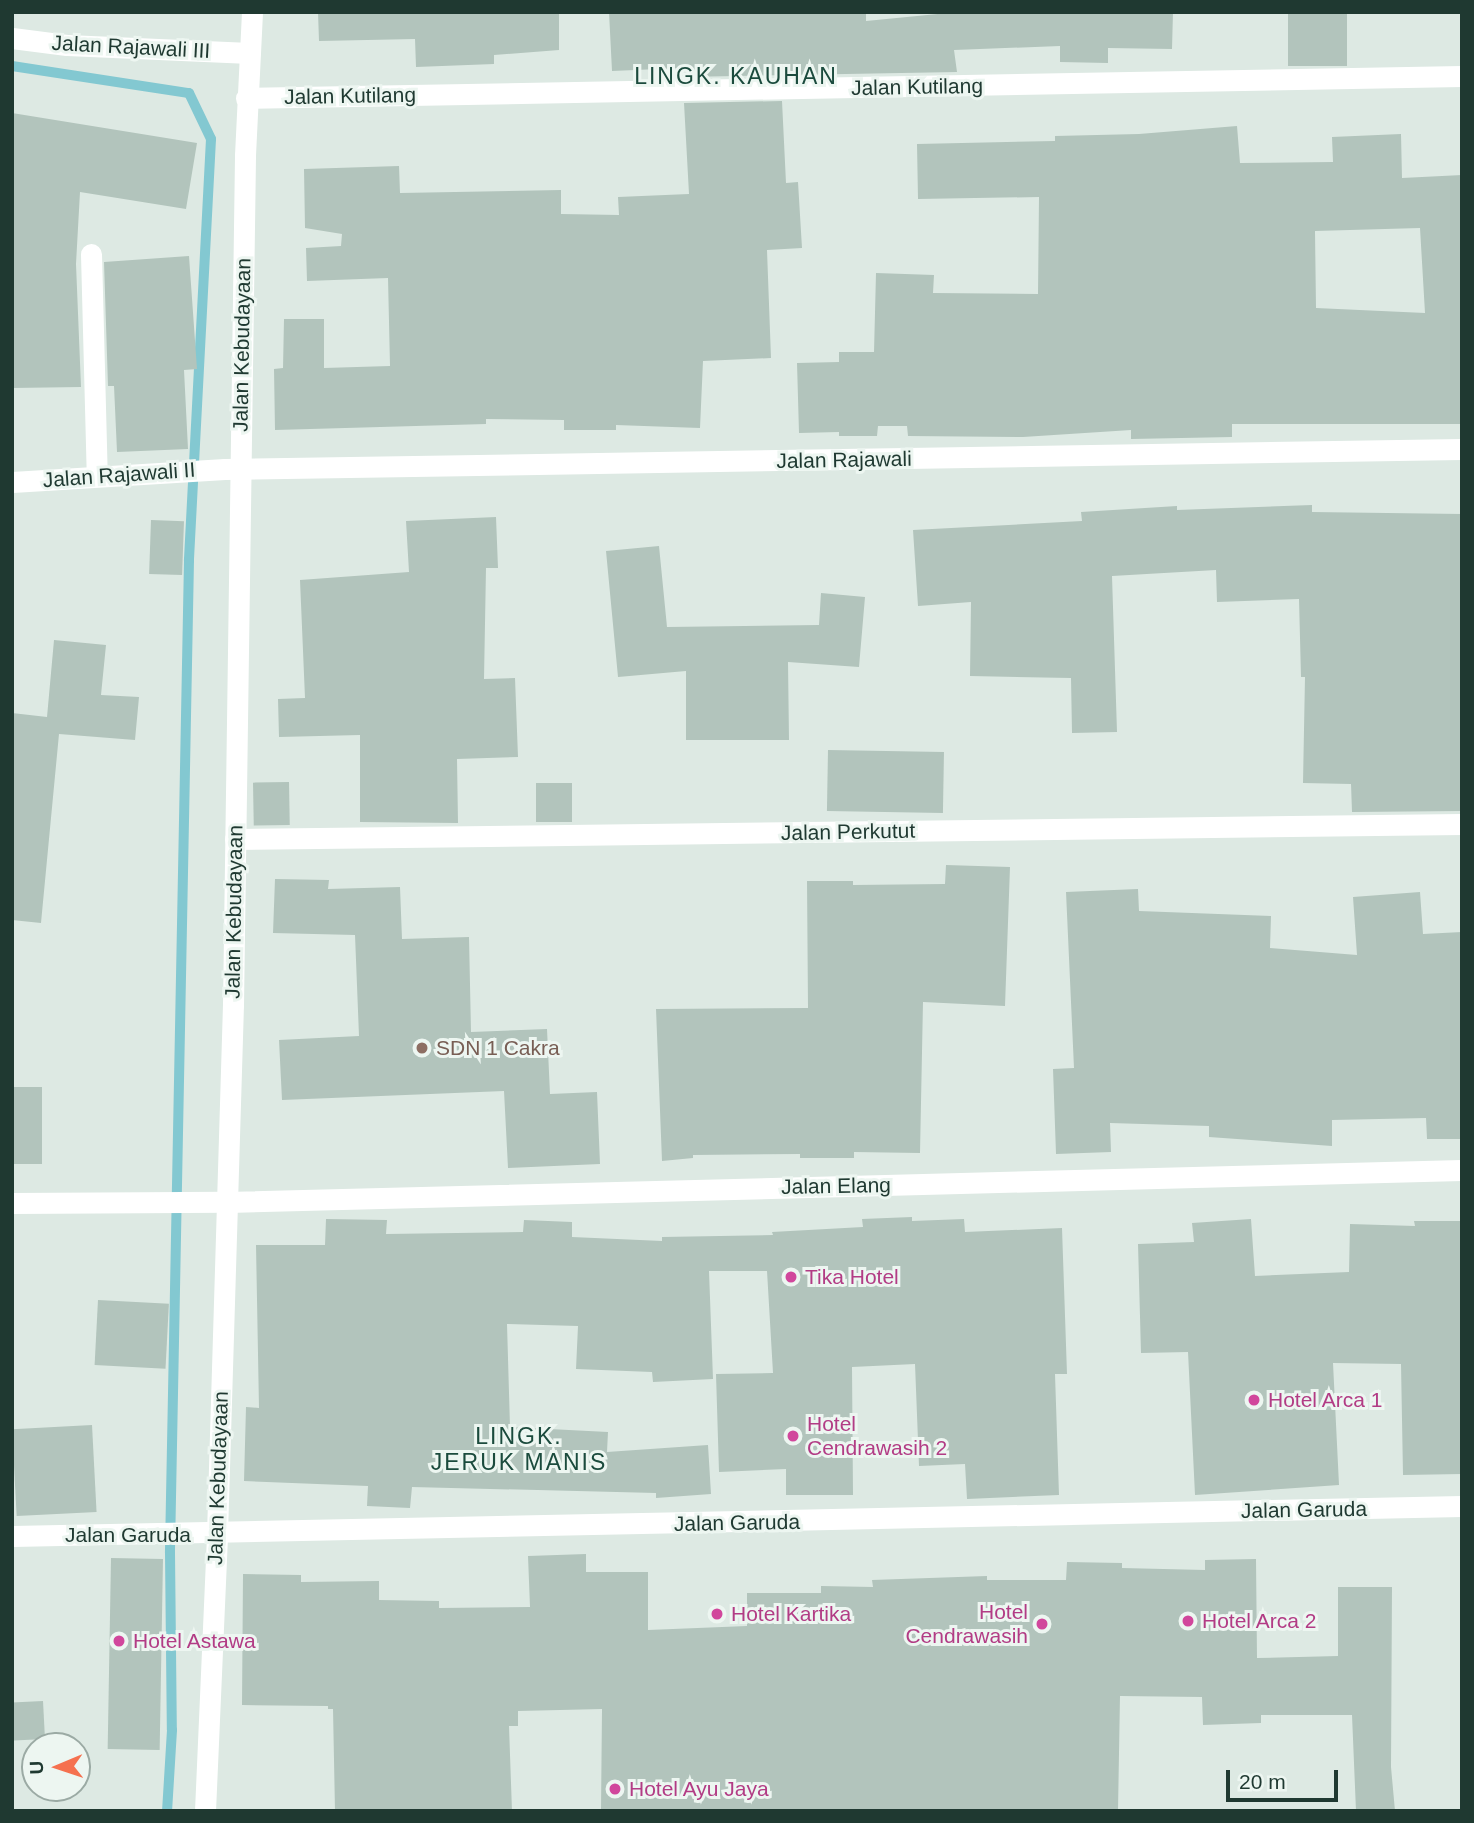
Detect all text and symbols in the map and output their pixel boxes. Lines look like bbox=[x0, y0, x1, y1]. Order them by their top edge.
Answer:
street label: Jalan Rajawali III bbox=[51, 30, 211, 64]
district label: LINGK. KAUHAN bbox=[636, 62, 836, 90]
street label: Jalan Kutilang bbox=[851, 73, 983, 101]
street label: Jalan Kutilang bbox=[284, 82, 416, 110]
street label: Jalan Kebudayaan bbox=[228, 258, 256, 432]
street label: Jalan Rajawali bbox=[776, 446, 912, 474]
street label: Jalan Rajawali II bbox=[42, 457, 196, 493]
street label: Jalan Perkutut bbox=[781, 818, 915, 846]
street label: Jalan Kebudayaan bbox=[220, 825, 248, 999]
place label: SDN 1 Cakra bbox=[436, 1035, 560, 1061]
marker: SDN 1 Cakra bbox=[414, 1040, 430, 1056]
street label: Jalan Elang bbox=[781, 1172, 891, 1200]
place label: Tika Hotel bbox=[805, 1264, 899, 1290]
marker: Tika Hotel bbox=[783, 1269, 799, 1285]
place label: Hotel Arca 1 bbox=[1268, 1387, 1384, 1413]
street label: Jalan Kebudayaan bbox=[202, 1391, 234, 1565]
marker: Hotel Arca 1 bbox=[1246, 1392, 1262, 1408]
place label: Hotel Cendrawasih 2 bbox=[807, 1411, 947, 1461]
district label: LINGK. JERUK MANIS bbox=[432, 1422, 606, 1476]
marker: Hotel Cendrawasih 2 bbox=[785, 1428, 801, 1444]
street label: Jalan Garuda bbox=[1241, 1496, 1367, 1524]
street label: Jalan Garuda bbox=[674, 1509, 800, 1537]
street label: Jalan Garuda bbox=[65, 1522, 191, 1548]
place label: Hotel Cendrawasih bbox=[905, 1599, 1028, 1649]
place label: Hotel Kartika bbox=[731, 1601, 851, 1627]
marker: Hotel Kartika bbox=[709, 1606, 725, 1622]
place label: Hotel Arca 2 bbox=[1202, 1608, 1318, 1634]
marker: Hotel Arca 2 bbox=[1180, 1613, 1196, 1629]
marker: Hotel Cendrawasih bbox=[1034, 1616, 1050, 1632]
place label: Hotel Astawa bbox=[133, 1628, 257, 1654]
marker: Hotel Astawa bbox=[111, 1633, 127, 1649]
north arrow bbox=[21, 1732, 91, 1802]
scale bar bbox=[1229, 1756, 1341, 1800]
text: U bbox=[26, 1760, 47, 1775]
text: 20 m bbox=[1239, 1770, 1286, 1793]
place label: Hotel Ayu Jaya bbox=[629, 1776, 770, 1802]
marker: Hotel Ayu Jaya bbox=[607, 1781, 623, 1797]

